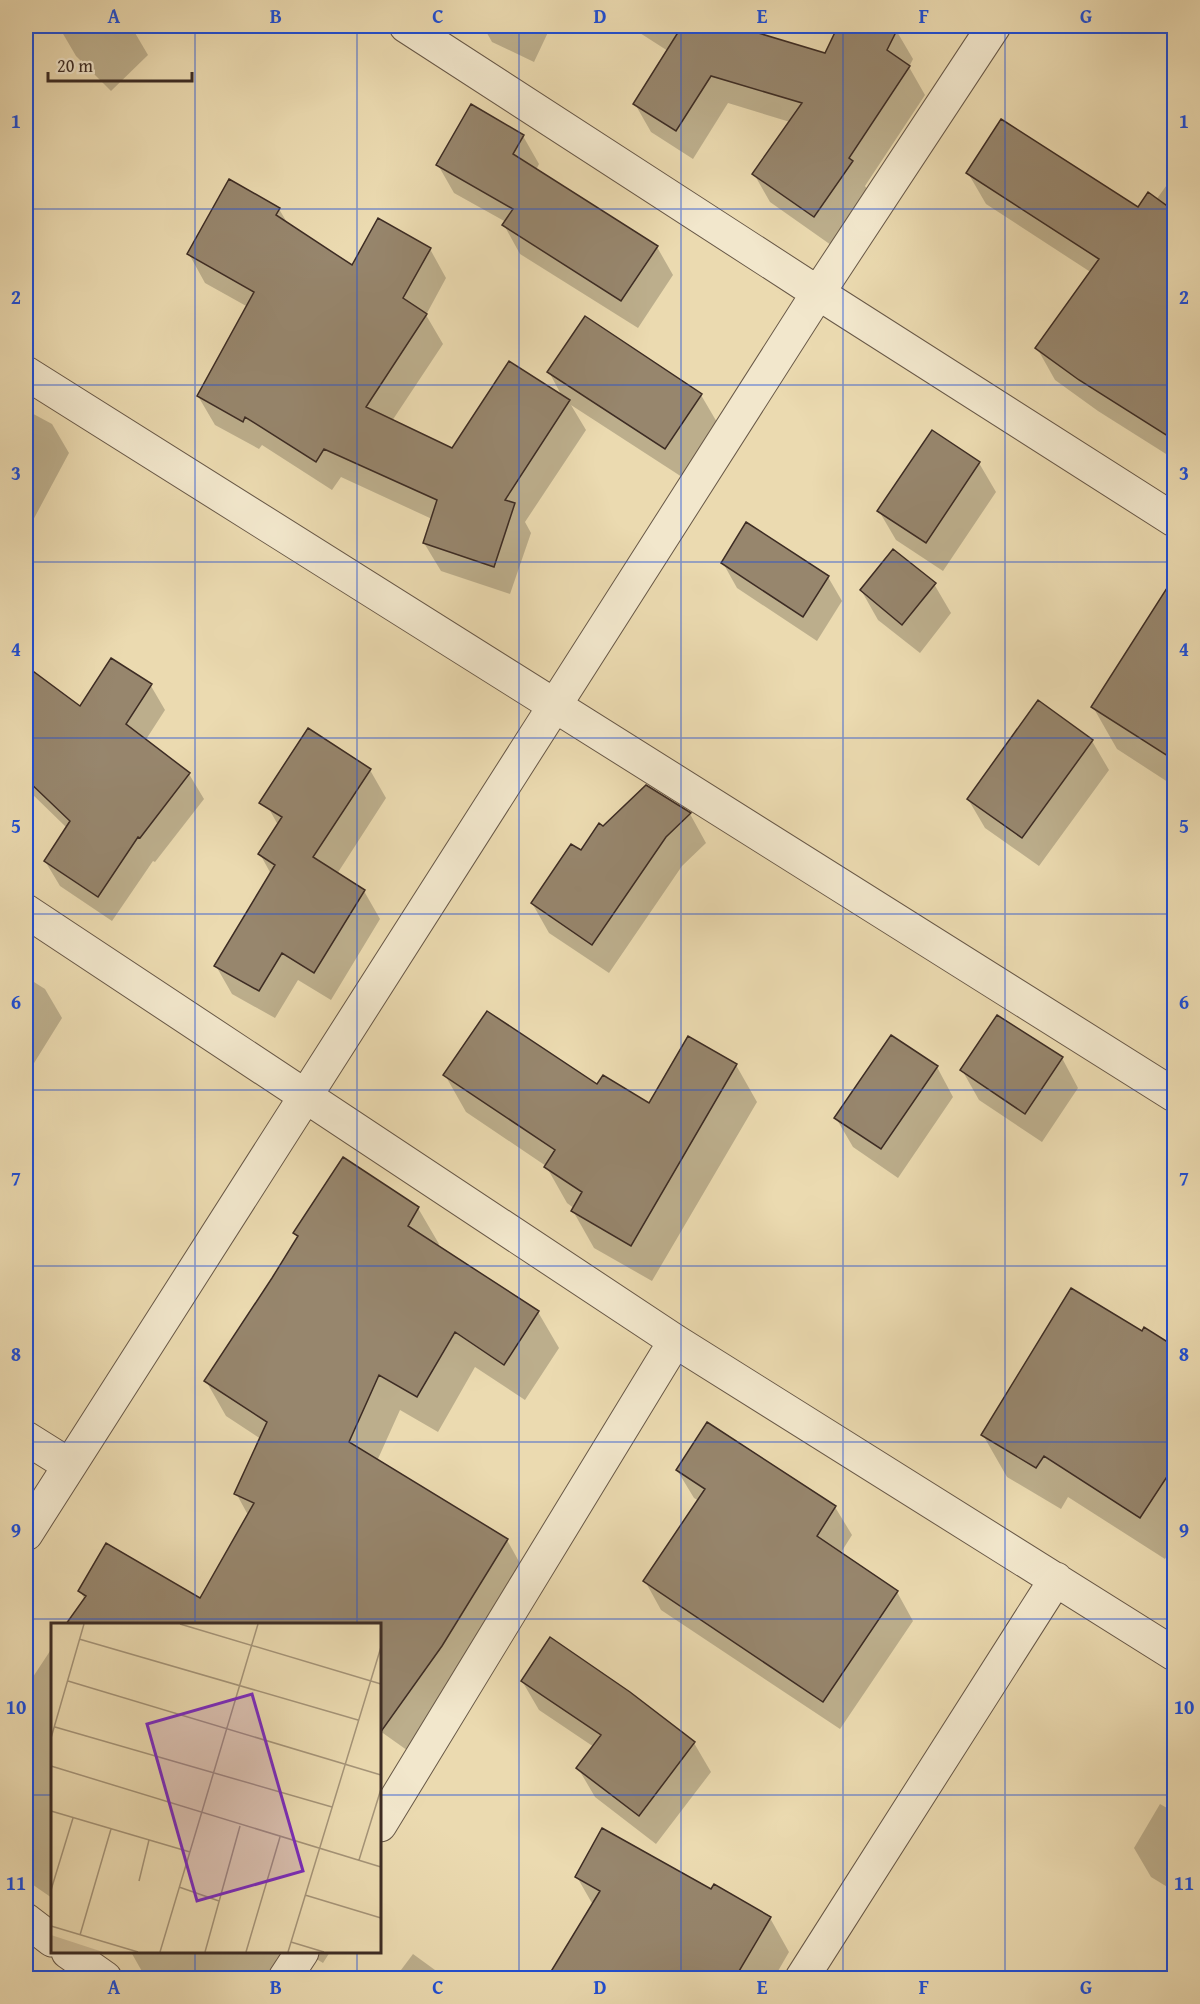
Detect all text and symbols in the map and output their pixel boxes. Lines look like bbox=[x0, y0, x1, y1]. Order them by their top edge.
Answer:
text: A bbox=[108, 1, 121, 30]
text: B bbox=[270, 1, 282, 30]
text: C bbox=[432, 1, 444, 30]
text: D bbox=[593, 1, 607, 30]
text: E bbox=[757, 1, 768, 30]
text: F bbox=[919, 1, 929, 30]
text: G bbox=[1080, 1, 1092, 30]
scale bar bbox=[48, 45, 192, 83]
text: 20 m bbox=[57, 52, 93, 79]
text: 1 bbox=[11, 106, 21, 135]
text: 1 bbox=[1179, 106, 1189, 135]
text: 2 bbox=[11, 282, 21, 311]
text: 2 bbox=[1179, 282, 1189, 311]
text: 3 bbox=[11, 458, 21, 487]
text: 3 bbox=[1179, 458, 1189, 487]
text: 4 bbox=[11, 634, 21, 663]
text: 4 bbox=[1179, 634, 1189, 663]
text: 5 bbox=[11, 811, 21, 840]
text: 5 bbox=[1179, 811, 1189, 840]
text: 6 bbox=[11, 987, 21, 1016]
text: 6 bbox=[1179, 987, 1189, 1016]
text: 7 bbox=[11, 1163, 21, 1192]
text: 7 bbox=[1179, 1163, 1189, 1192]
text: 8 bbox=[11, 1339, 21, 1368]
text: 8 bbox=[1179, 1339, 1189, 1368]
text: 9 bbox=[11, 1515, 21, 1544]
text: 9 bbox=[1179, 1515, 1189, 1544]
inset map bbox=[51, 1623, 381, 1953]
text: 10 bbox=[6, 1692, 26, 1721]
text: 10 bbox=[1174, 1692, 1194, 1721]
text: 11 bbox=[6, 1868, 26, 1897]
text: 11 bbox=[1174, 1868, 1194, 1897]
text: A bbox=[108, 1972, 121, 2001]
text: B bbox=[270, 1972, 282, 2001]
text: C bbox=[432, 1972, 444, 2001]
text: D bbox=[593, 1972, 607, 2001]
text: E bbox=[757, 1972, 768, 2001]
text: F bbox=[919, 1972, 929, 2001]
text: G bbox=[1080, 1972, 1092, 2001]

